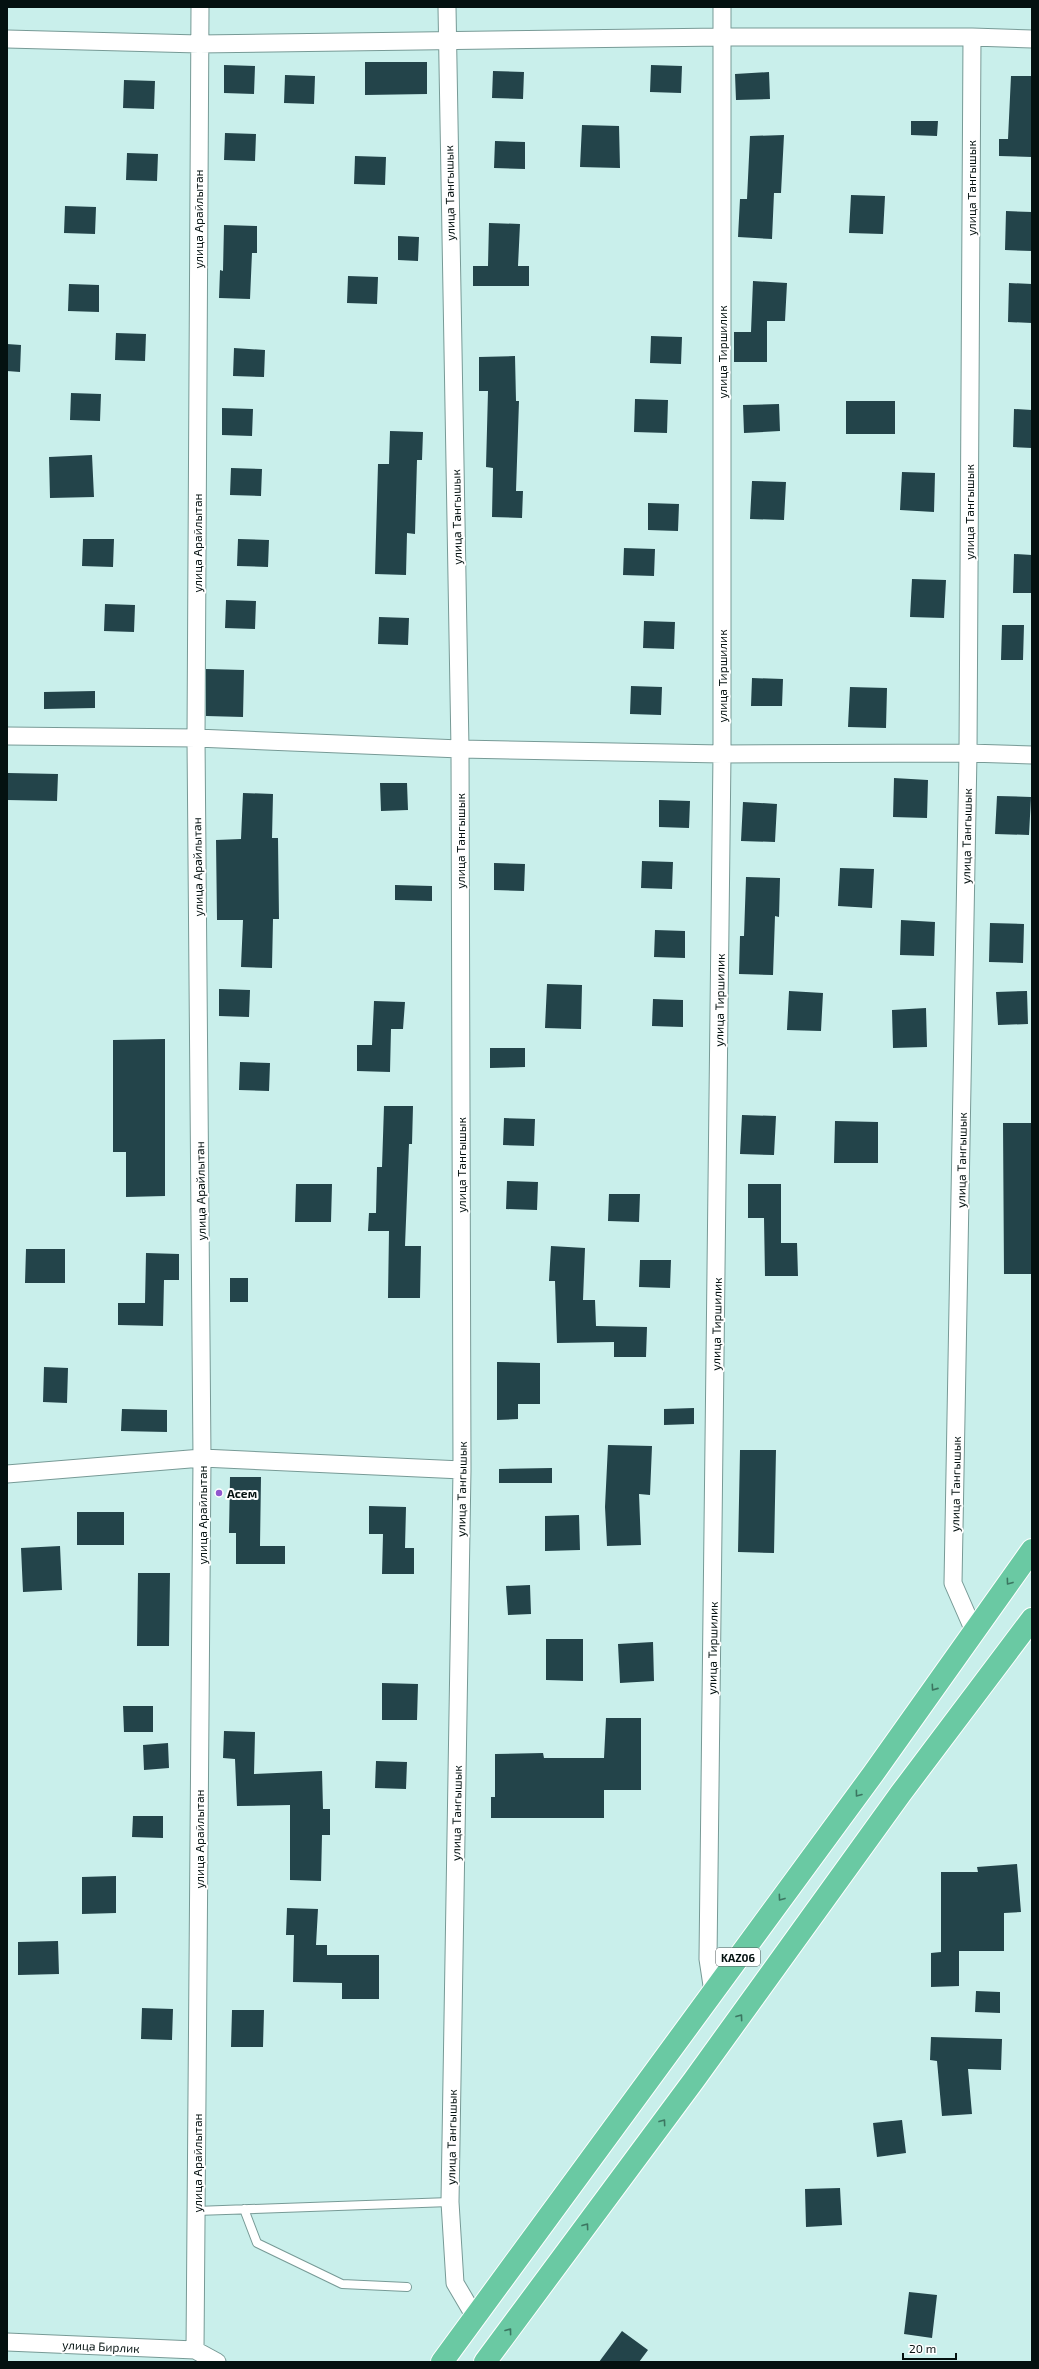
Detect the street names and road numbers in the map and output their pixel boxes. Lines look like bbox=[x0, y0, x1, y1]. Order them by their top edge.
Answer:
street label: улица Тангышык bbox=[964, 140, 979, 236]
street label: улица Тангышык bbox=[441, 144, 458, 241]
street label: улица Арайлытан bbox=[191, 169, 206, 269]
street label: улица Тиршилик bbox=[715, 305, 730, 399]
street label: улица Тангышык bbox=[962, 464, 977, 560]
street label: улица Тангышык bbox=[448, 468, 465, 565]
street label: улица Арайлытан bbox=[190, 493, 205, 593]
street label: улица Тиршилик bbox=[715, 629, 730, 723]
street label: улица Тангышык bbox=[958, 787, 975, 884]
street label: улица Тангышык bbox=[453, 793, 468, 889]
street label: улица Арайлытан bbox=[189, 817, 206, 917]
street label: улица Тиршилик bbox=[711, 953, 728, 1047]
street label: улица Тангышык bbox=[953, 1111, 970, 1208]
street label: улица Тангышык bbox=[454, 1117, 469, 1213]
street label: улица Арайлытан bbox=[192, 1141, 209, 1241]
street label: улица Тиршилик bbox=[708, 1277, 725, 1371]
street label: улица Тангышык bbox=[947, 1435, 964, 1532]
street label: улица Тангышык bbox=[453, 1440, 470, 1537]
street label: улица Арайлытан bbox=[195, 1465, 210, 1565]
street label: улица Тиршилик bbox=[704, 1601, 721, 1695]
street label: улица Тангышык bbox=[448, 1764, 465, 1861]
street label: улица Арайлытан bbox=[192, 1789, 207, 1889]
road number: KАZ06 bbox=[716, 1948, 760, 1966]
street label: улица Тангышык bbox=[443, 2088, 460, 2185]
street label: улица Арайлытан bbox=[190, 2113, 205, 2213]
street label: улица Бирлик bbox=[62, 2337, 141, 2356]

